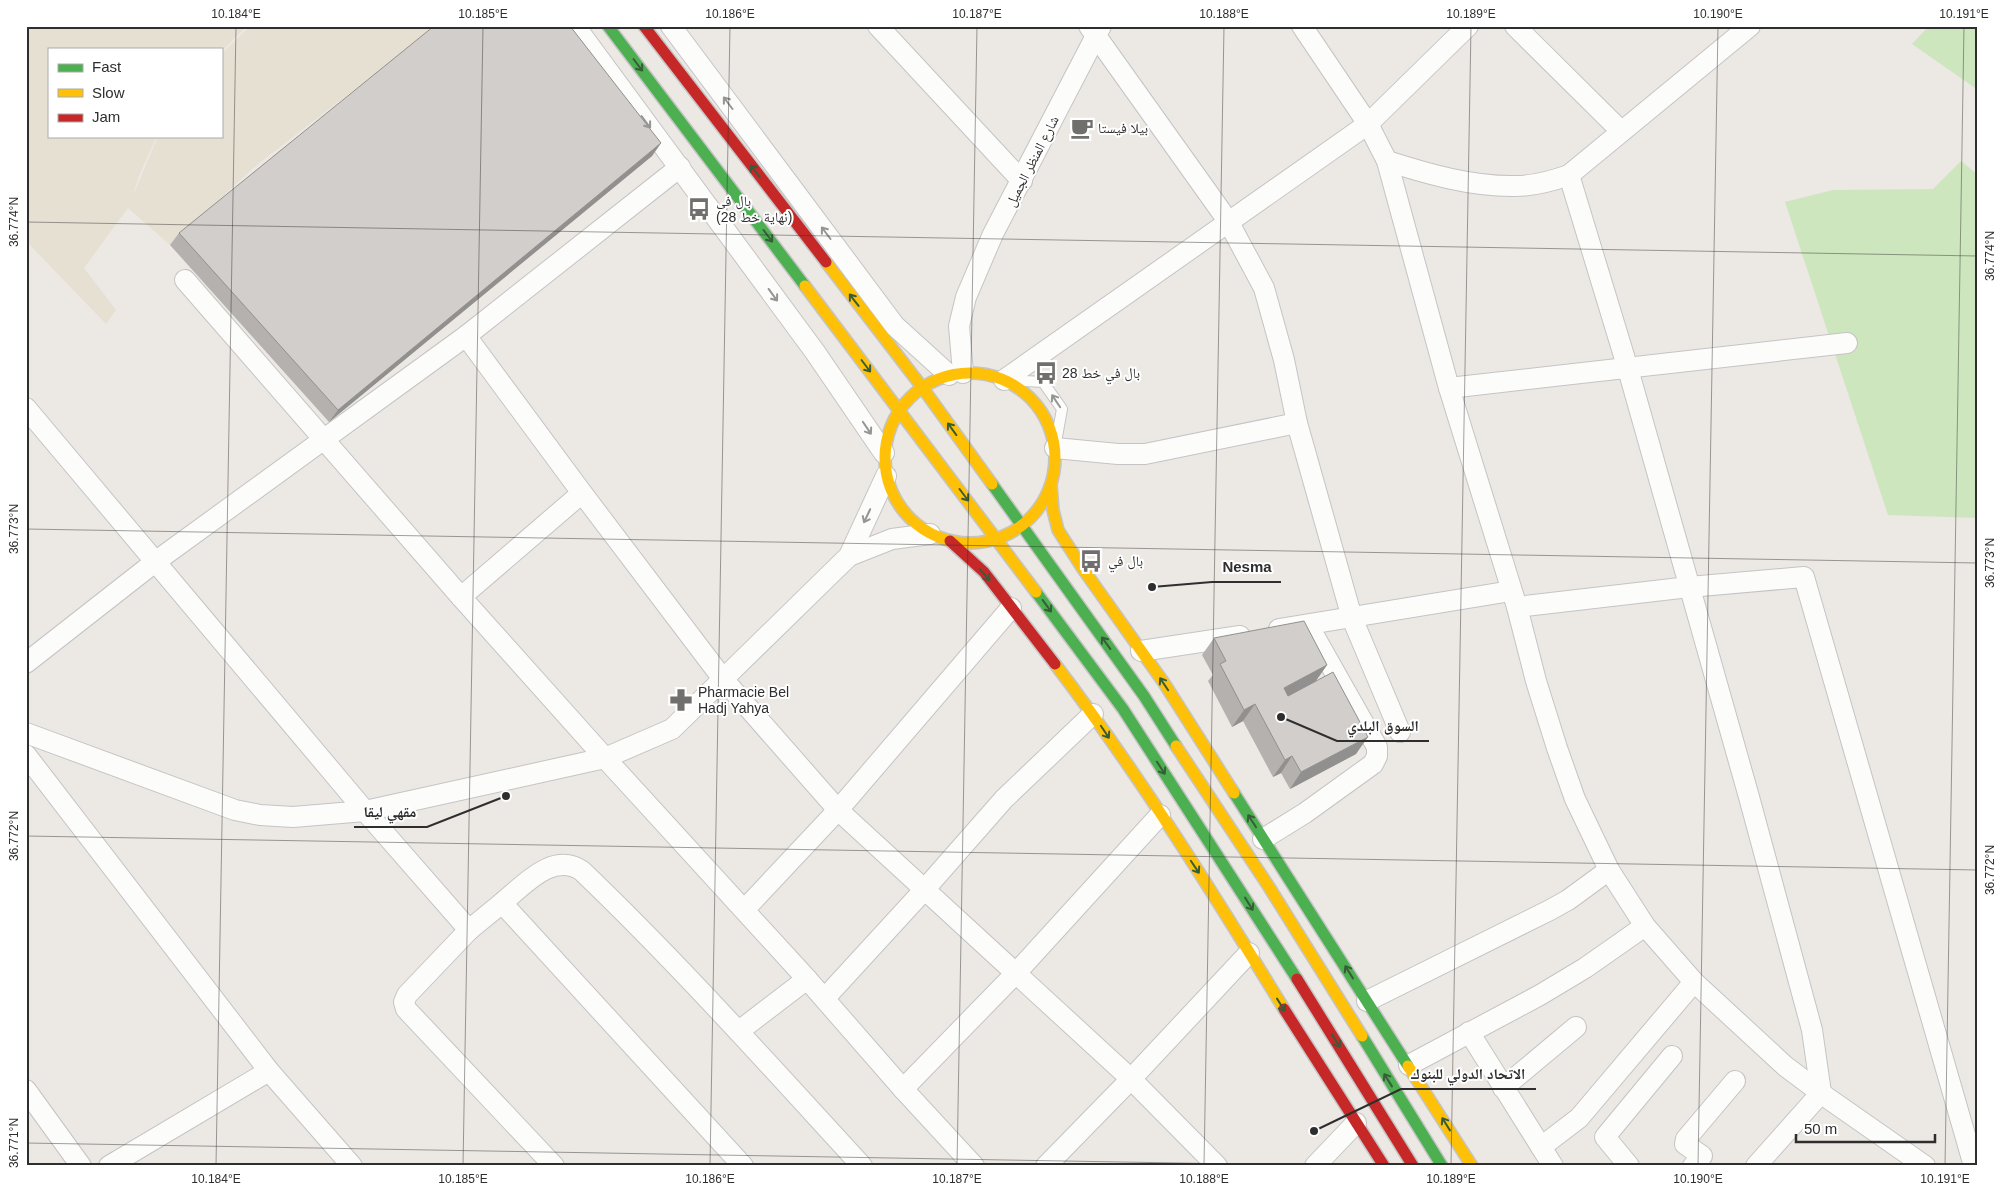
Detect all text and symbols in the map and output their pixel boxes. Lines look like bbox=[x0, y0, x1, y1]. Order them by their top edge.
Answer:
text: 10.184°E bbox=[211, 7, 261, 21]
text: 10.185°E bbox=[458, 7, 508, 21]
text: 10.186°E bbox=[705, 7, 755, 21]
text: 10.187°E bbox=[952, 7, 1002, 21]
text: 10.188°E bbox=[1199, 7, 1249, 21]
text: 10.189°E bbox=[1446, 7, 1496, 21]
text: 10.190°E bbox=[1693, 7, 1743, 21]
text: 10.191°E bbox=[1939, 7, 1989, 21]
legend bbox=[48, 48, 222, 138]
text: Fast bbox=[92, 58, 122, 75]
one-way arrow bbox=[632, 58, 643, 71]
text: Slow bbox=[92, 84, 125, 101]
one-way arrow bbox=[723, 97, 734, 110]
text: Jam bbox=[92, 108, 120, 125]
street label: شارع المنظر الجميل bbox=[1002, 113, 1064, 210]
one-way arrow bbox=[641, 115, 651, 129]
cafe icon: بيلا فيستا bbox=[1069, 115, 1095, 141]
place label: بيلا فيستا bbox=[1098, 120, 1148, 136]
one-way arrow bbox=[750, 164, 760, 178]
place label: بال في (نهاية خط 28) bbox=[716, 193, 792, 225]
bus stop icon: بال في (نهاية خط 28) bbox=[686, 196, 712, 222]
text: 36.774°N bbox=[7, 197, 21, 247]
one-way arrow bbox=[821, 226, 831, 240]
one-way arrow bbox=[762, 229, 773, 242]
text: 36.774°N bbox=[1983, 231, 1997, 281]
one-way arrow bbox=[768, 288, 779, 301]
one-way arrow bbox=[849, 294, 860, 307]
one-way arrow bbox=[860, 359, 871, 372]
bus stop icon: بال في خط 28 bbox=[1033, 360, 1059, 386]
place label: بال في خط 28 bbox=[1062, 365, 1140, 385]
one-way arrow bbox=[1051, 394, 1061, 408]
one-way arrow bbox=[862, 421, 872, 435]
one-way arrow bbox=[947, 422, 957, 436]
one-way arrow bbox=[959, 488, 970, 501]
text: 36.773°N bbox=[7, 504, 21, 554]
one-way arrow bbox=[861, 508, 871, 523]
text: 36.773°N bbox=[1983, 538, 1997, 588]
bus stop icon: بال في bbox=[1078, 548, 1104, 574]
callout: Nesma bbox=[1212, 552, 1281, 582]
place label: بال في bbox=[1108, 553, 1143, 573]
text: Nesma bbox=[1222, 558, 1272, 575]
one-way arrow bbox=[980, 568, 991, 581]
one-way arrow bbox=[1042, 599, 1052, 613]
one-way arrow bbox=[1101, 636, 1111, 650]
one-way arrow bbox=[1159, 677, 1169, 691]
place label: Pharmacie Bel Hadj Yahya bbox=[698, 684, 789, 716]
pharmacy icon: Pharmacie Bel Hadj Yahya bbox=[668, 687, 694, 713]
callout: السوق البلدي bbox=[1337, 711, 1429, 741]
text: السوق البلدي bbox=[1347, 717, 1419, 738]
one-way arrow bbox=[1100, 725, 1110, 739]
one-way arrow bbox=[1156, 760, 1166, 774]
callout: مقهي ليقا bbox=[354, 797, 427, 827]
text: مقهي ليقا bbox=[364, 803, 416, 824]
text: 36.772°N bbox=[7, 811, 21, 861]
one-way arrow bbox=[1247, 814, 1257, 828]
text: 36.772°N bbox=[1983, 845, 1997, 895]
one-way arrow bbox=[1190, 860, 1200, 874]
one-way arrow bbox=[1245, 896, 1255, 910]
one-way arrow bbox=[1344, 966, 1354, 980]
one-way arrow bbox=[1276, 998, 1287, 1012]
one-way arrow bbox=[1331, 1034, 1341, 1048]
callout: الاتحاد الدولي للبنوك bbox=[1401, 1059, 1536, 1089]
text: الاتحاد الدولي للبنوك bbox=[1411, 1065, 1525, 1086]
one-way arrow bbox=[1383, 1073, 1393, 1087]
scale bar bbox=[1796, 1112, 1935, 1144]
text: 36.771°N bbox=[7, 1118, 21, 1168]
one-way arrow bbox=[1440, 1118, 1450, 1132]
text: 50 m bbox=[1804, 1120, 1837, 1137]
text: 10.184°E bbox=[191, 1172, 241, 1186]
text: 10.185°E bbox=[438, 1172, 488, 1186]
text: 10.186°E bbox=[685, 1172, 735, 1186]
text: 10.187°E bbox=[932, 1172, 982, 1186]
text: 10.188°E bbox=[1179, 1172, 1229, 1186]
text: 10.189°E bbox=[1426, 1172, 1476, 1186]
text: 10.190°E bbox=[1673, 1172, 1723, 1186]
text: 10.191°E bbox=[1920, 1172, 1970, 1186]

